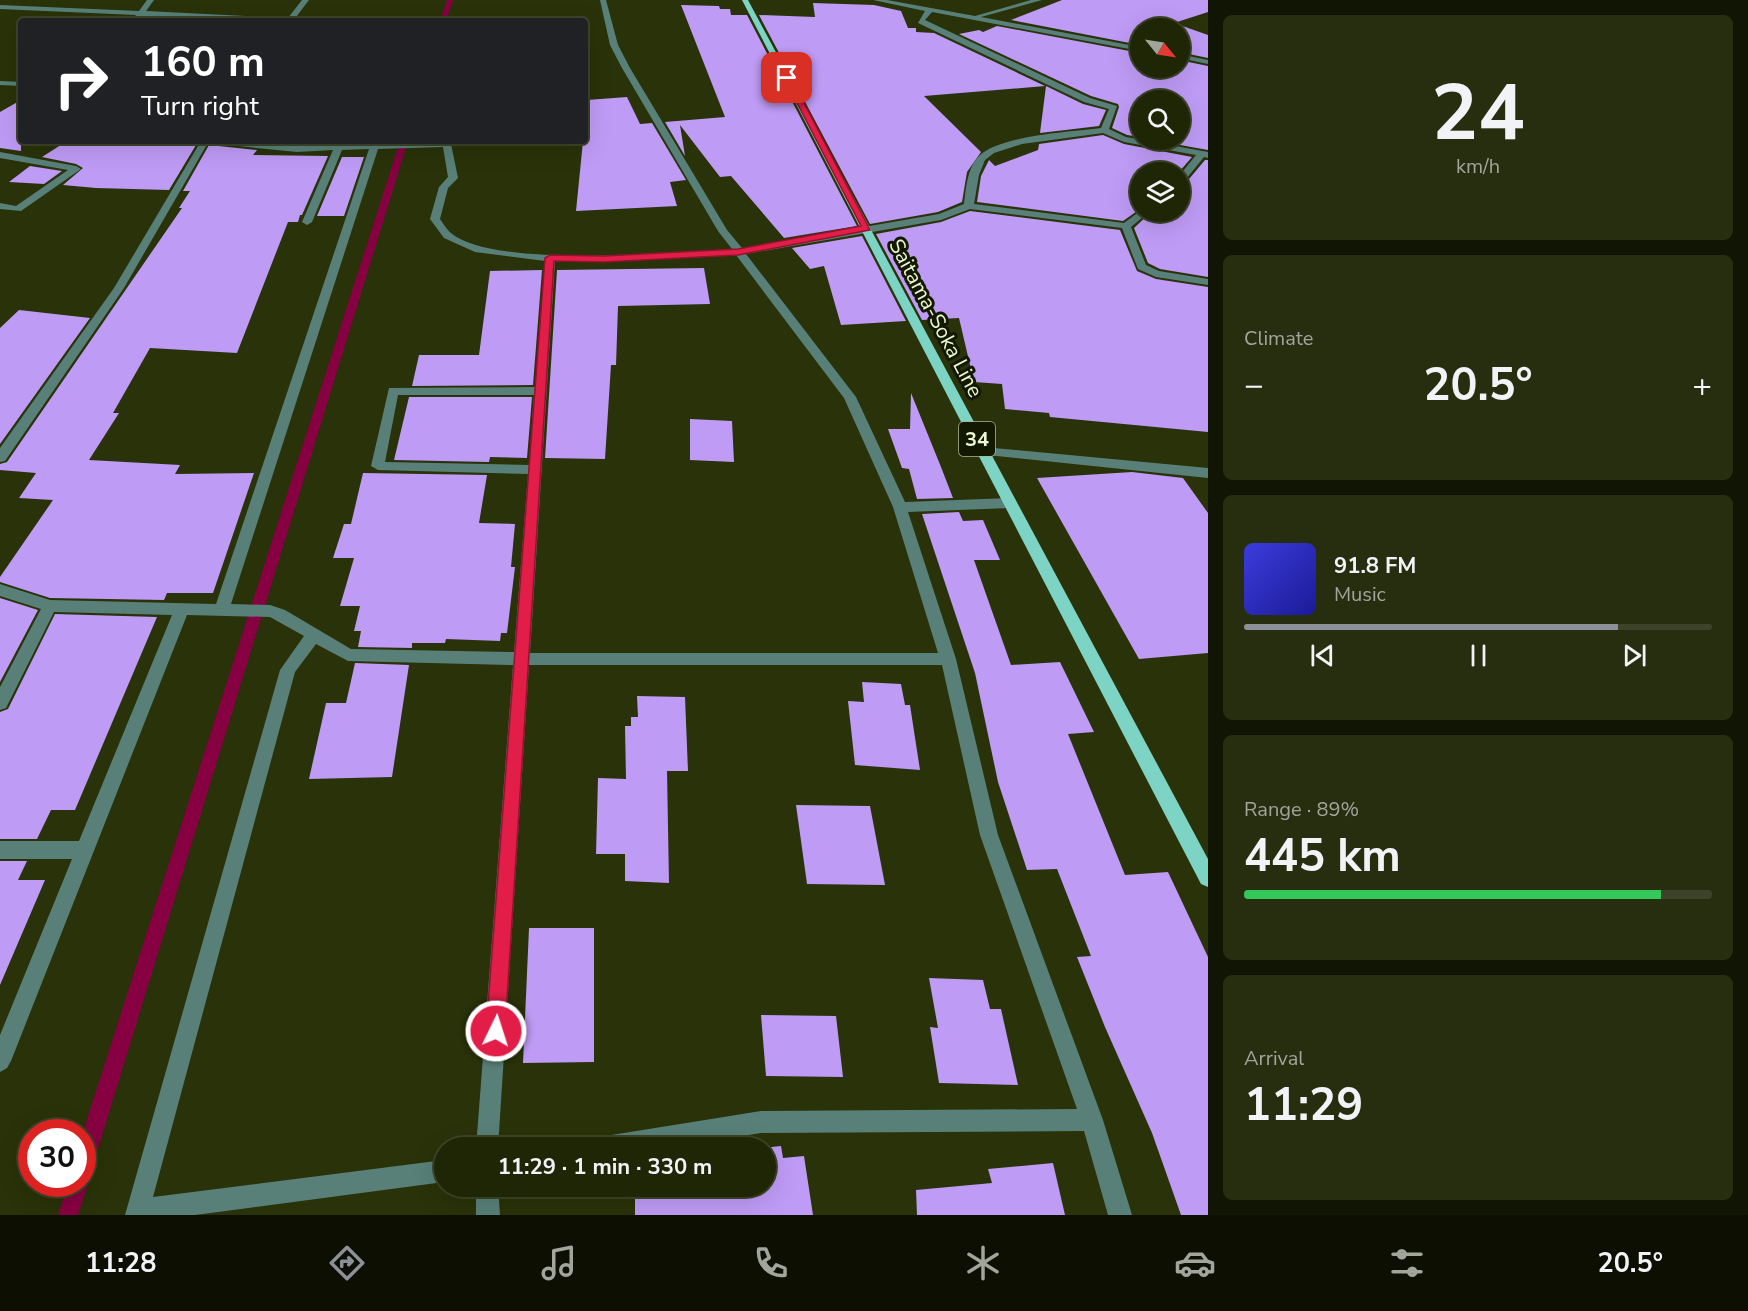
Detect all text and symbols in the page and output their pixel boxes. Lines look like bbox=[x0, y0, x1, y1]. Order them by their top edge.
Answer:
north arrow bbox=[1130, 18, 1190, 78]
map controls bbox=[1130, 18, 1190, 222]
text: 160 m bbox=[141, 34, 265, 91]
icon: right bbox=[42, 42, 120, 120]
pin bbox=[761, 52, 812, 103]
text: 24 bbox=[1431, 60, 1525, 167]
icon: arrive bbox=[770, 61, 803, 94]
text: Turn right bbox=[141, 88, 259, 125]
button: search bbox=[1130, 90, 1190, 150]
text: km/h bbox=[1456, 153, 1500, 180]
button: layers bbox=[1130, 162, 1190, 222]
street label: Saitama-Soka Line bbox=[882, 234, 990, 402]
text: Climate bbox=[1244, 325, 1313, 352]
text: 20.5° bbox=[1423, 355, 1533, 416]
text: − bbox=[1244, 363, 1264, 408]
text: + bbox=[1692, 363, 1712, 408]
road number: 34 bbox=[959, 422, 995, 456]
text: 91.8 FM bbox=[1334, 551, 1416, 581]
text: Music bbox=[1334, 581, 1386, 608]
icon: previous bbox=[1306, 639, 1339, 672]
icon: pause bbox=[1462, 639, 1495, 672]
icon: next bbox=[1618, 639, 1651, 672]
text: Range · 89% bbox=[1244, 796, 1359, 823]
text: 445 km bbox=[1244, 826, 1401, 887]
position arrow bbox=[464, 999, 528, 1063]
text: Arrival bbox=[1244, 1045, 1304, 1072]
text: 11:29 bbox=[1244, 1075, 1363, 1136]
speed limit sign: 30 bbox=[18, 1119, 96, 1197]
text: 11:29 · 1 min · 330 m bbox=[498, 1152, 712, 1182]
icon: directions bbox=[326, 1242, 368, 1284]
icon: music bbox=[538, 1242, 580, 1284]
icon: phone bbox=[750, 1242, 792, 1284]
icon: climate bbox=[962, 1242, 1004, 1284]
icon: car bbox=[1174, 1242, 1216, 1284]
icon: filters bbox=[1386, 1242, 1428, 1284]
text: 11:28 bbox=[85, 1245, 156, 1282]
text: 20.5° bbox=[1597, 1245, 1663, 1282]

